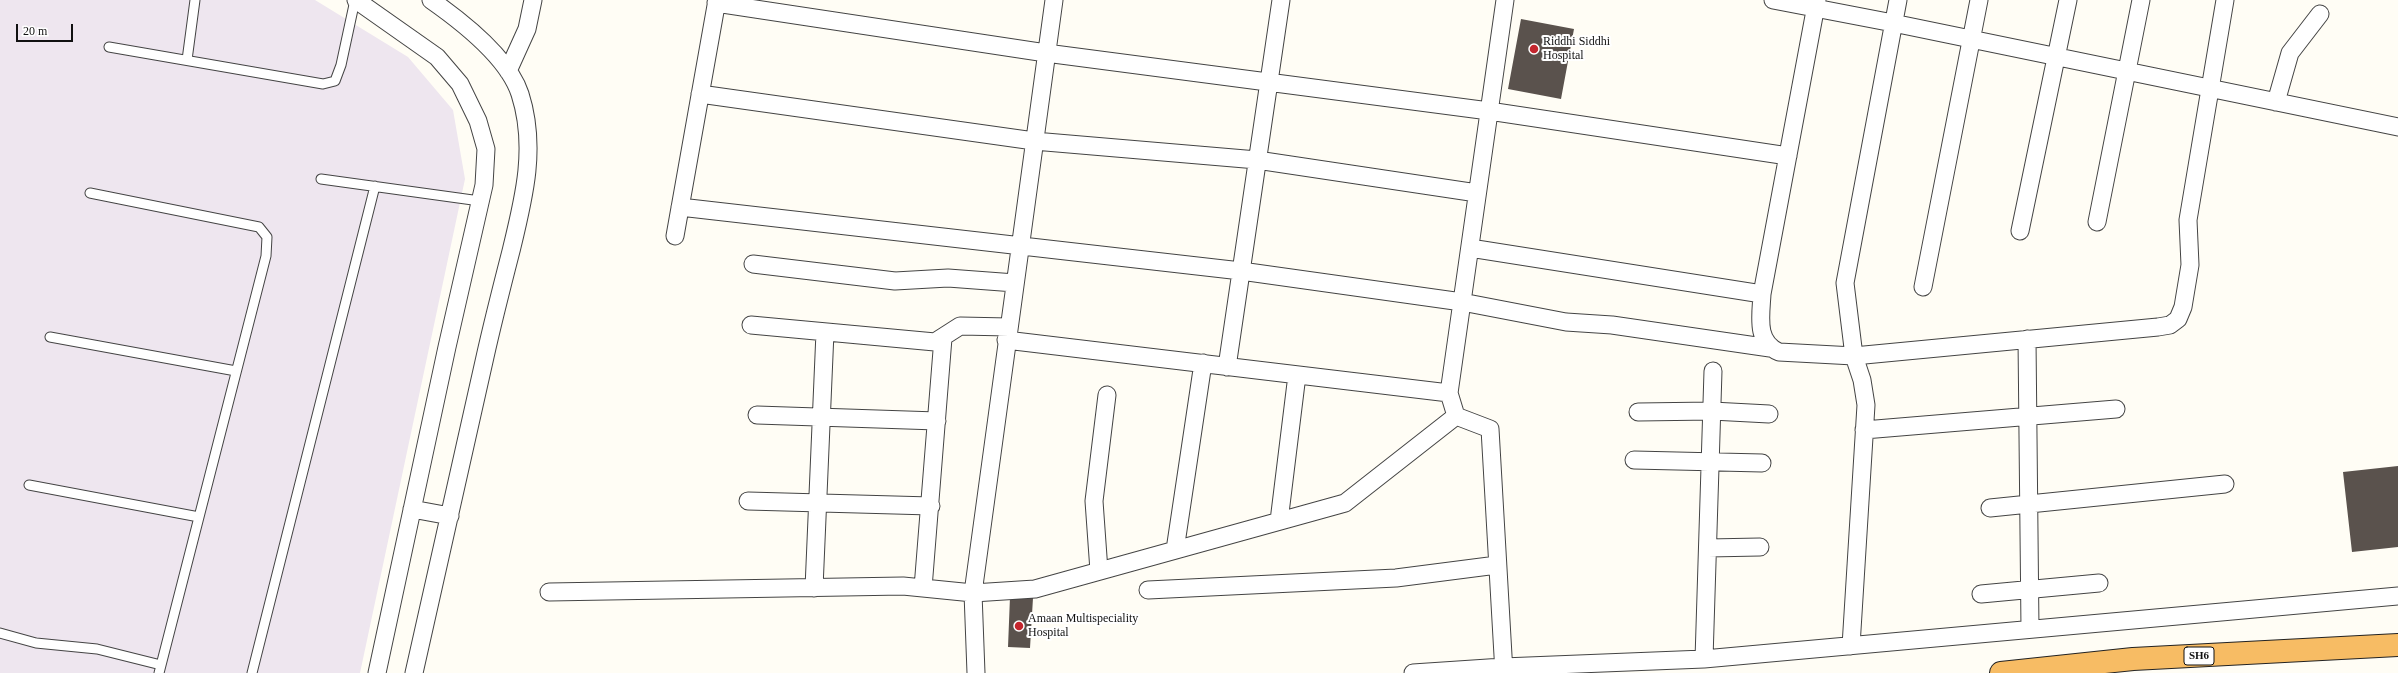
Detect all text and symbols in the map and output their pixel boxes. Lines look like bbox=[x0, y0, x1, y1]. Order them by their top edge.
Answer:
scale bar bbox=[18, 16, 75, 42]
text: 20 m bbox=[23, 24, 47, 38]
place label: Riddhi Siddhi Hospital bbox=[1543, 35, 1610, 63]
marker: Riddhi Siddhi Hospital bbox=[1528, 43, 1540, 55]
place label: Amaan Multispeciality Hospital bbox=[1028, 612, 1138, 640]
marker: Amaan Multispeciality Hospital bbox=[1013, 620, 1025, 632]
road number: SH6 bbox=[2184, 647, 2214, 665]

